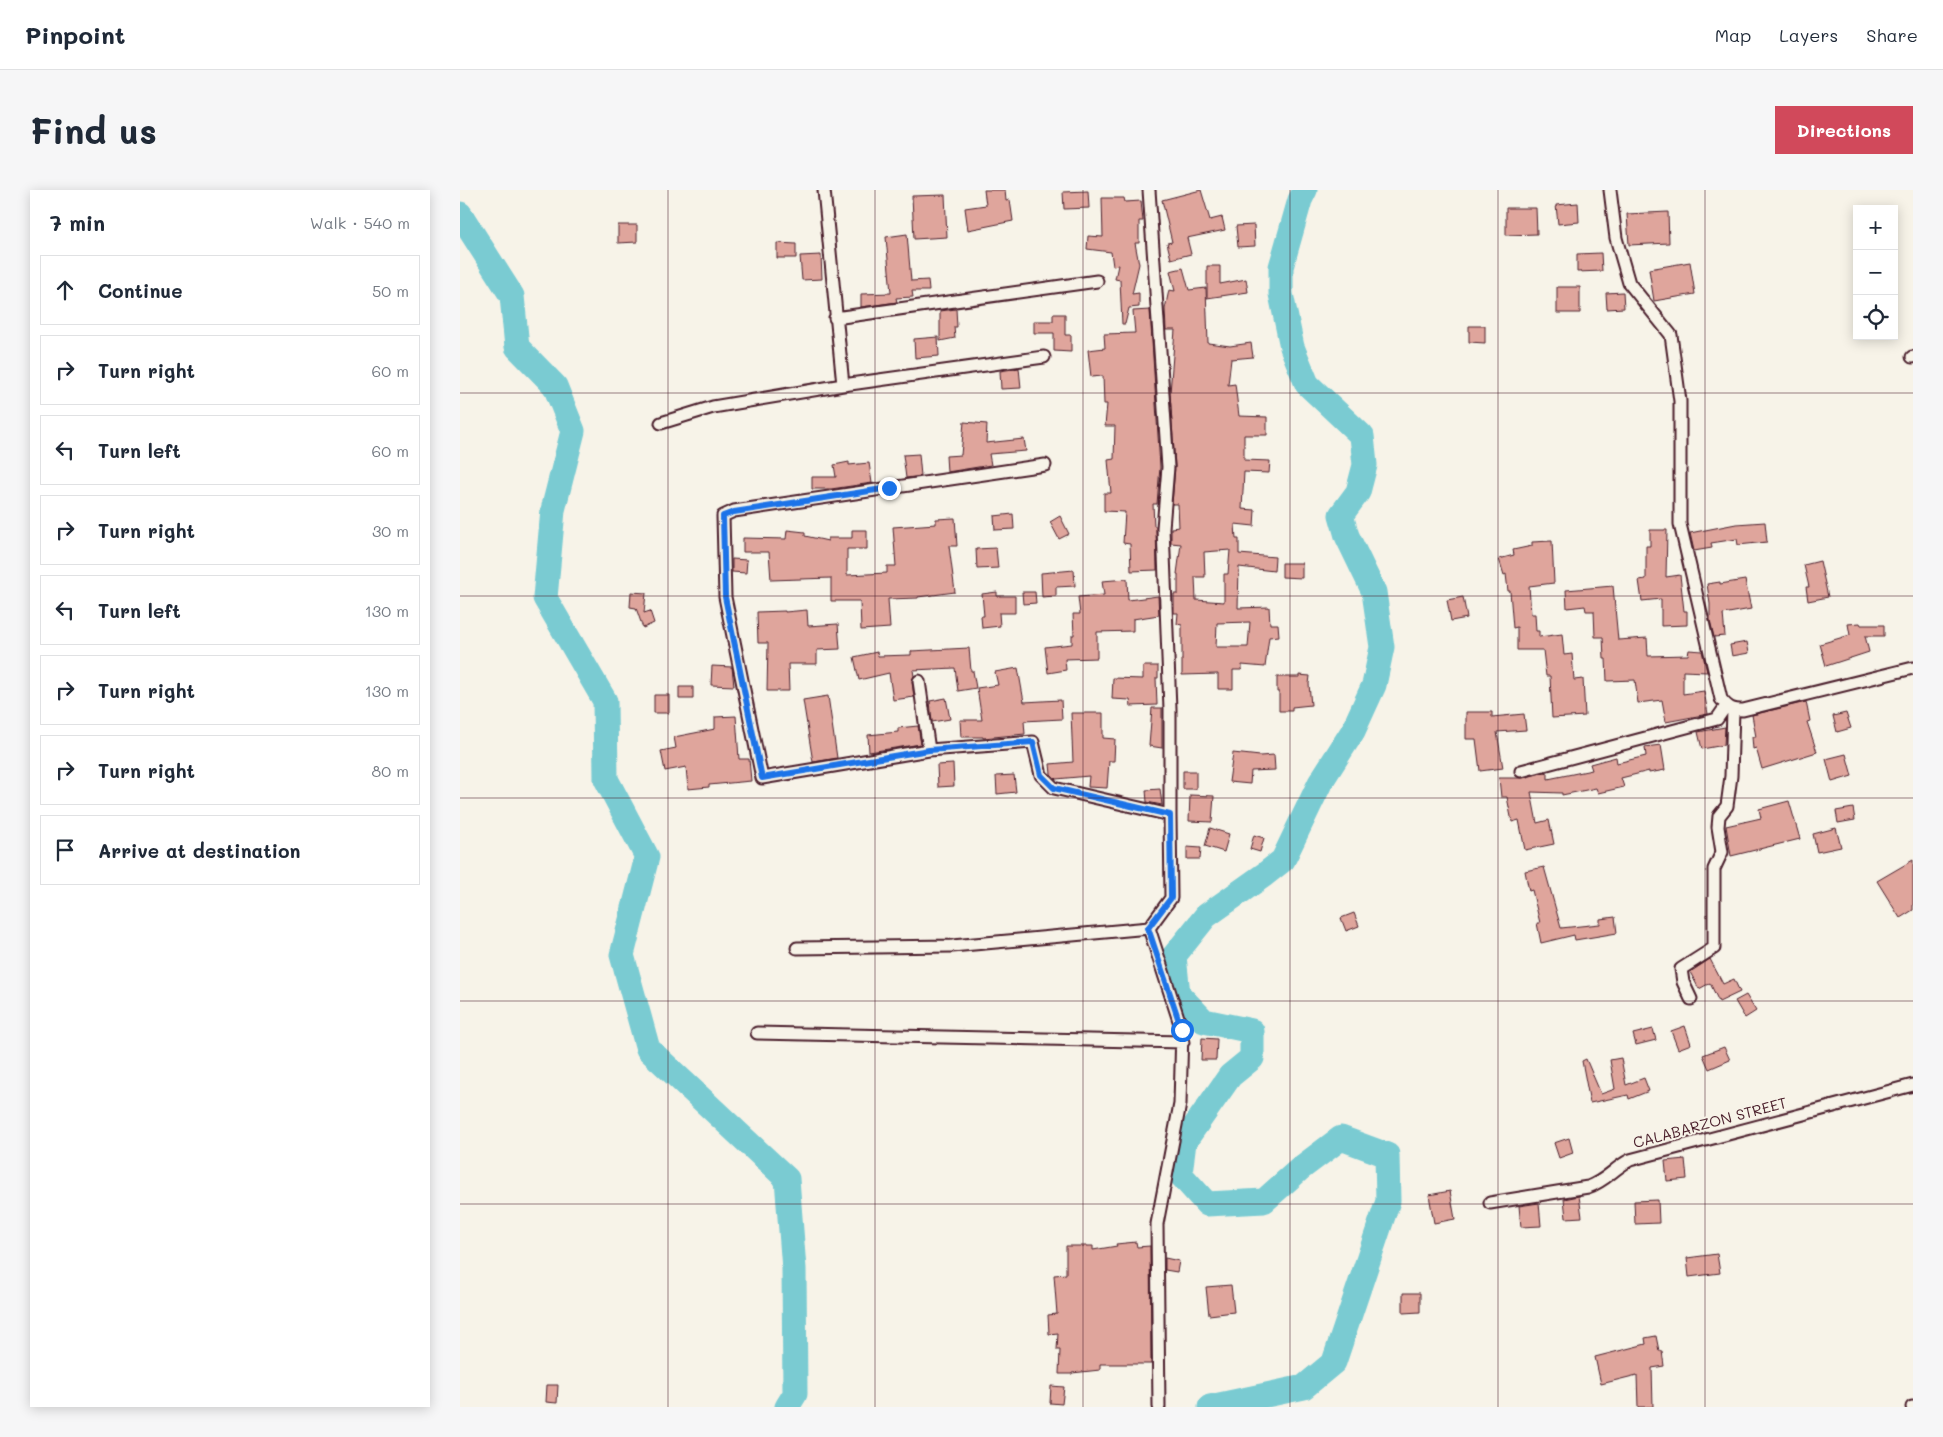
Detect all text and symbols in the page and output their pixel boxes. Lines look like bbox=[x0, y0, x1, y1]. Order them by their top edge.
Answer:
text: Pinpoint bbox=[25, 19, 126, 50]
text: Map bbox=[1715, 23, 1751, 47]
text: Layers bbox=[1779, 23, 1838, 47]
text: Share bbox=[1866, 23, 1918, 47]
button: Directions bbox=[1775, 106, 1913, 154]
text: Find us bbox=[30, 107, 157, 153]
map controls bbox=[1853, 205, 1898, 340]
button: + bbox=[1853, 205, 1898, 250]
text: 7 min bbox=[50, 209, 105, 236]
text: Walk · 540 m bbox=[310, 212, 410, 233]
button: − bbox=[1853, 250, 1898, 295]
icon: ahead bbox=[51, 276, 79, 304]
text: Continue bbox=[98, 278, 183, 303]
text: 50 m bbox=[372, 280, 409, 301]
button: locate bbox=[1853, 295, 1898, 340]
icon: right bbox=[51, 356, 79, 384]
text: Turn right bbox=[98, 358, 195, 383]
text: 60 m bbox=[372, 360, 409, 381]
icon: left bbox=[51, 436, 79, 464]
text: Turn left bbox=[98, 438, 181, 463]
text: 60 m bbox=[372, 440, 409, 461]
route end bbox=[878, 477, 901, 500]
icon: right bbox=[51, 516, 79, 544]
text: Turn right bbox=[98, 518, 195, 543]
text: 30 m bbox=[372, 520, 409, 541]
icon: left bbox=[51, 596, 79, 624]
text: Turn left bbox=[98, 598, 181, 623]
text: 130 m bbox=[365, 600, 409, 621]
icon: right bbox=[51, 676, 79, 704]
text: Turn right bbox=[98, 678, 195, 703]
text: 130 m bbox=[365, 680, 409, 701]
icon: right bbox=[51, 756, 79, 784]
text: Turn right bbox=[98, 758, 195, 783]
text: 80 m bbox=[372, 760, 409, 781]
icon: arrive bbox=[51, 836, 79, 864]
text: Arrive at destination bbox=[98, 838, 301, 863]
route start bbox=[1171, 1019, 1194, 1042]
street label: CALABARZON STREET bbox=[1631, 1092, 1789, 1152]

